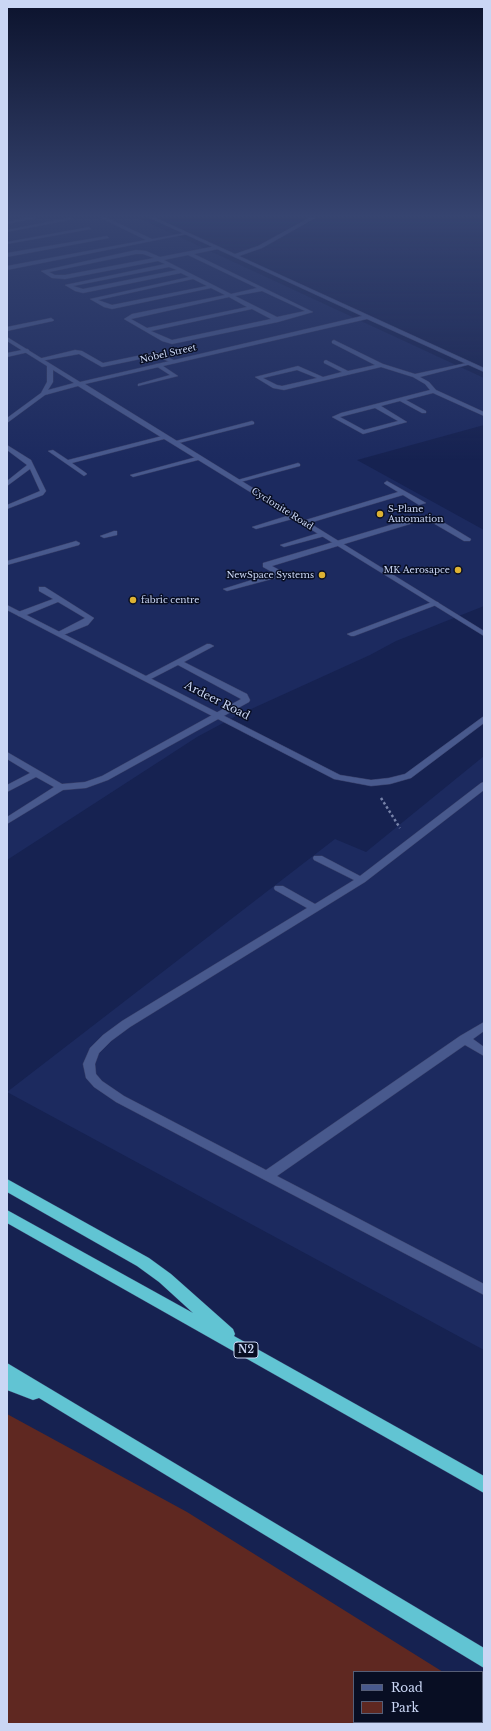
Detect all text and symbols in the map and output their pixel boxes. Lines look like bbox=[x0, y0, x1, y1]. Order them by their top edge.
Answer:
street label: Nobel Street bbox=[139, 342, 197, 366]
street label: Cyclonite Road bbox=[249, 486, 315, 532]
place label: S-Plane Automation bbox=[388, 504, 443, 525]
marker: S-Plane Automation bbox=[375, 509, 385, 519]
place label: MK Aerosapce bbox=[383, 565, 450, 575]
marker: MK Aerosapce bbox=[453, 565, 463, 575]
place label: NewSpace Systems bbox=[226, 570, 314, 580]
marker: NewSpace Systems bbox=[317, 570, 327, 580]
marker: fabric centre bbox=[128, 595, 138, 605]
place label: fabric centre bbox=[141, 595, 199, 605]
street label: Ardeer Road bbox=[182, 679, 252, 723]
road number: N2 bbox=[234, 1342, 258, 1358]
legend bbox=[353, 1671, 483, 1723]
text: Road bbox=[391, 1680, 423, 1695]
text: Park bbox=[391, 1700, 419, 1715]

